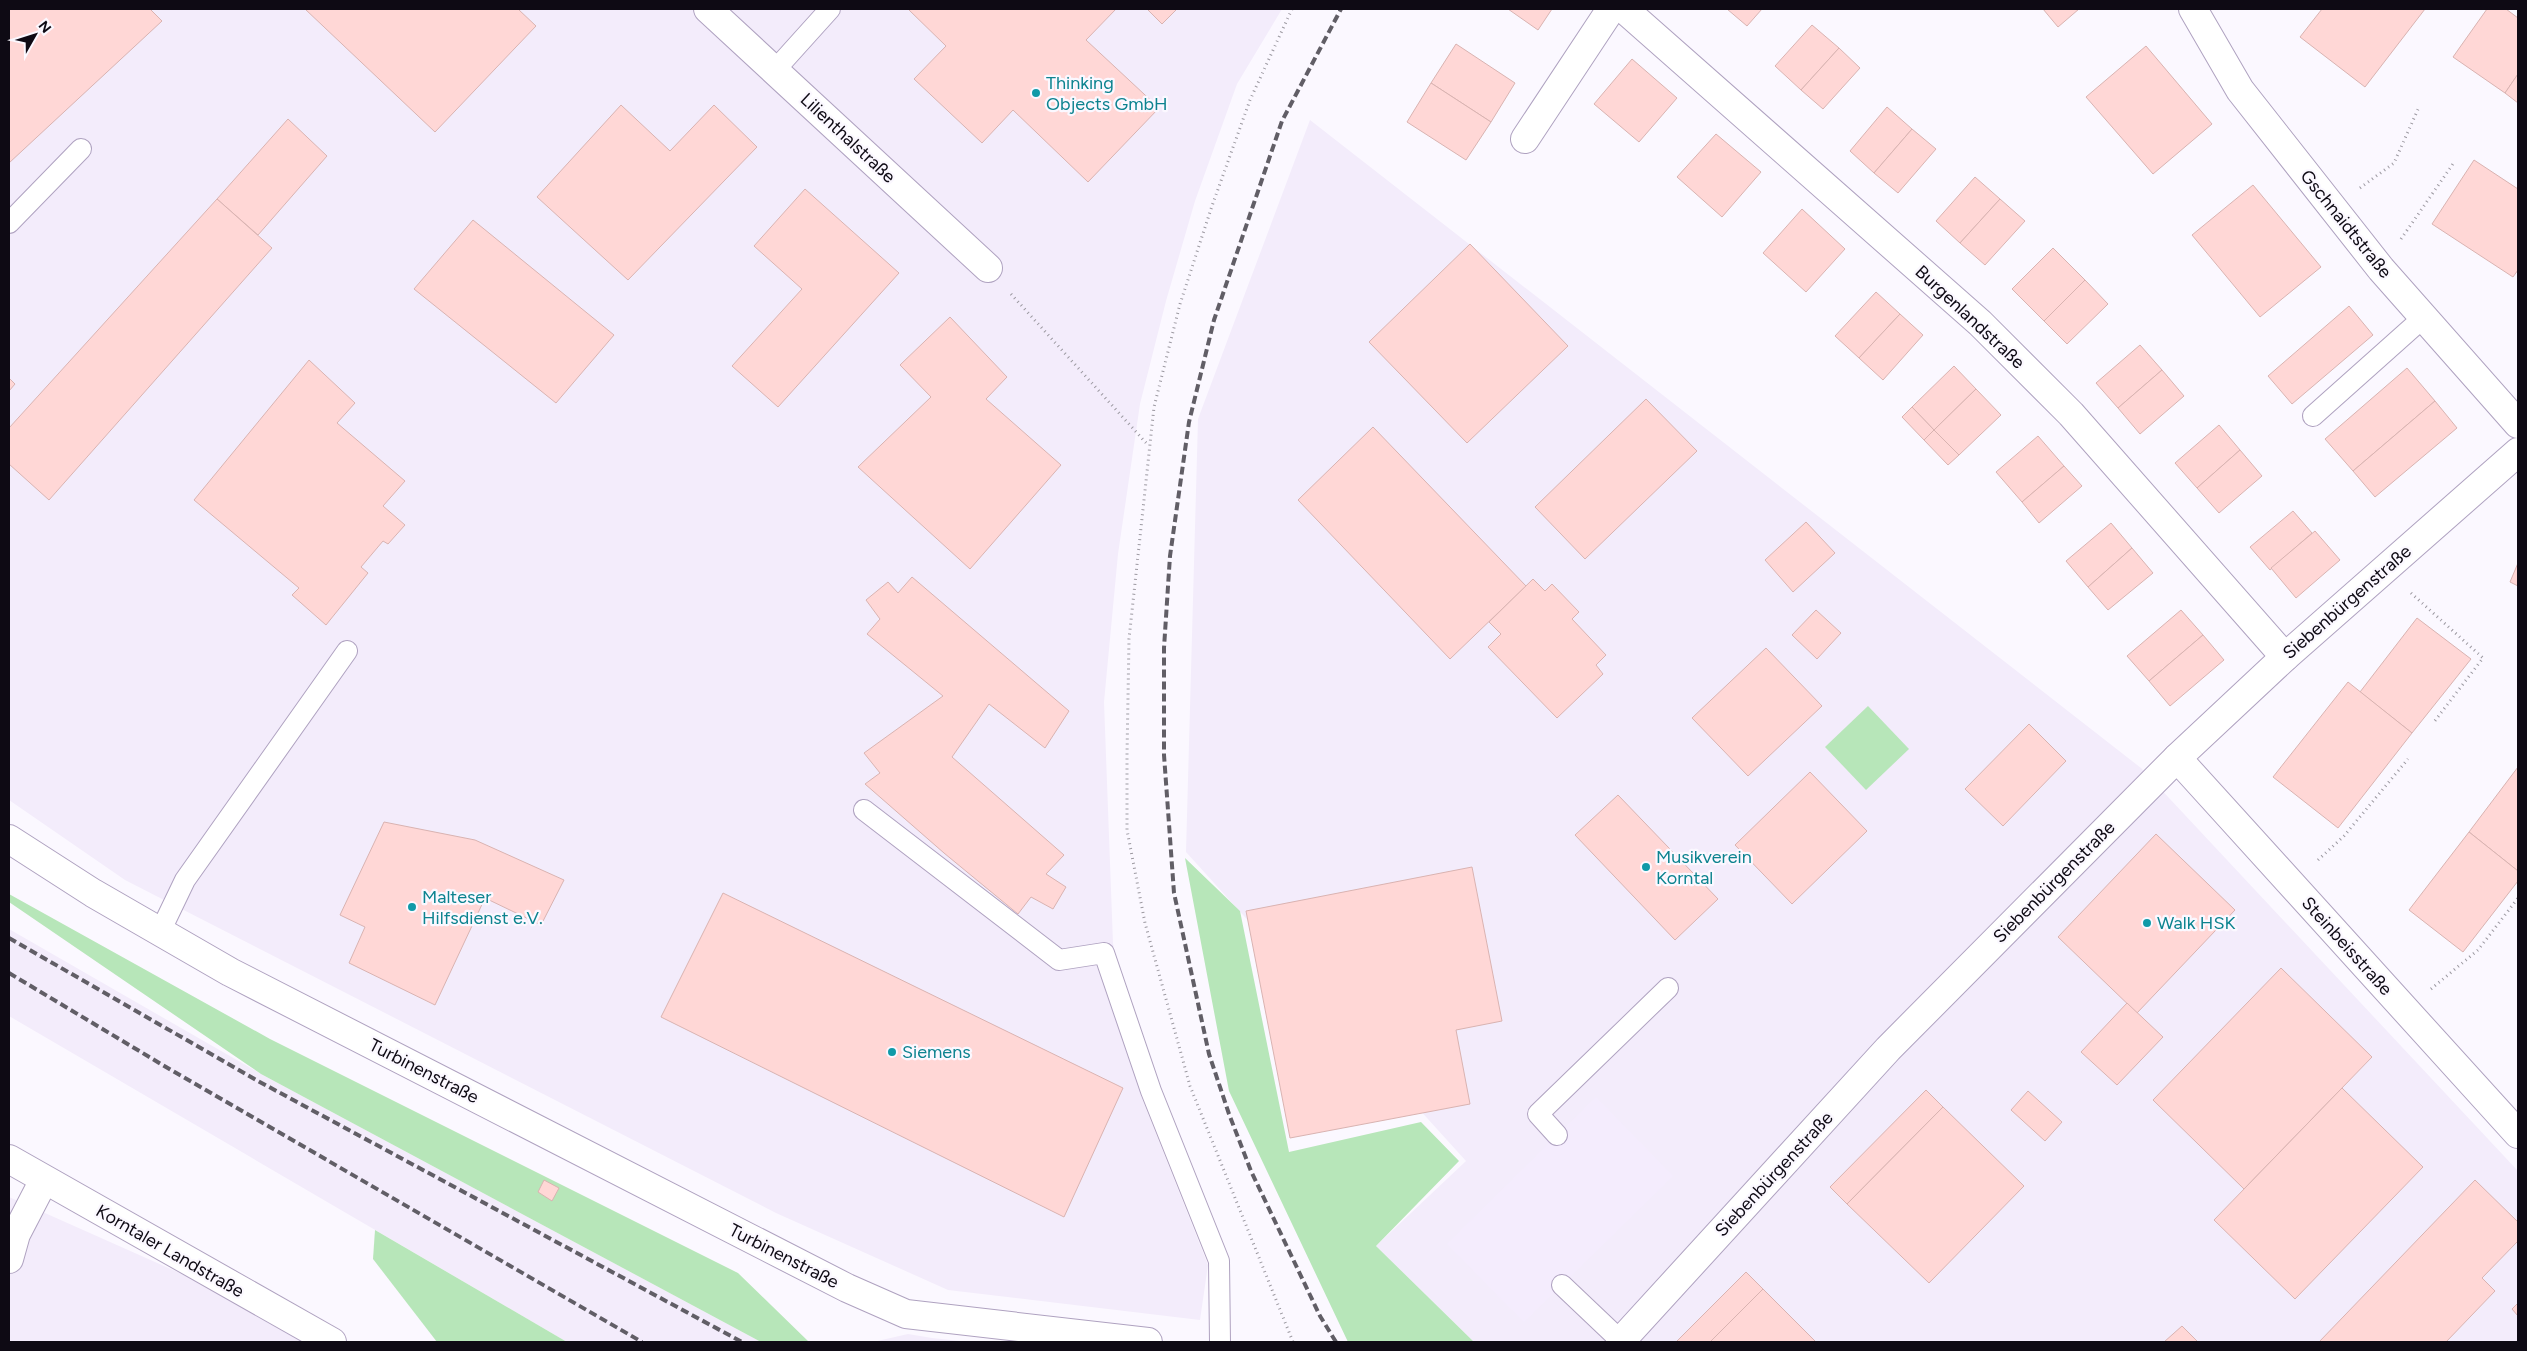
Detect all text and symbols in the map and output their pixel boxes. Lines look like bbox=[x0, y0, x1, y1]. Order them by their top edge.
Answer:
north arrow bbox=[10, 10, 60, 60]
text: N bbox=[35, 18, 55, 37]
place label: Thinking Objects GmbH bbox=[1046, 72, 1168, 115]
marker: Thinking Objects GmbH bbox=[1030, 87, 1042, 99]
street label: Lilienthalstraße bbox=[796, 88, 900, 188]
street label: Gschnaidtstraße bbox=[2296, 165, 2397, 283]
street label: Burgenlandstraße bbox=[1911, 261, 2029, 373]
street label: Siebenbürgenstraße bbox=[2278, 540, 2416, 664]
street label: Siebenbürgenstraße bbox=[1989, 816, 2120, 947]
place label: Musikverein Korntal bbox=[1656, 846, 1752, 889]
marker: Musikverein Korntal bbox=[1640, 861, 1652, 873]
place label: Malteser Hilfsdienst e.V. bbox=[422, 886, 543, 929]
street label: Steinbeisstraße bbox=[2297, 892, 2397, 1000]
marker: Malteser Hilfsdienst e.V. bbox=[406, 901, 418, 913]
place label: Walk HSK bbox=[2157, 912, 2235, 934]
marker: Walk HSK bbox=[2141, 917, 2153, 929]
street label: Turbinenstraße bbox=[365, 1034, 483, 1108]
place label: Siemens bbox=[902, 1041, 971, 1063]
marker: Siemens bbox=[886, 1046, 898, 1058]
street label: Siebenbürgenstraße bbox=[1710, 1107, 1838, 1241]
street label: Korntaler Landstraße bbox=[92, 1200, 248, 1302]
street label: Turbinenstraße bbox=[725, 1219, 843, 1293]

